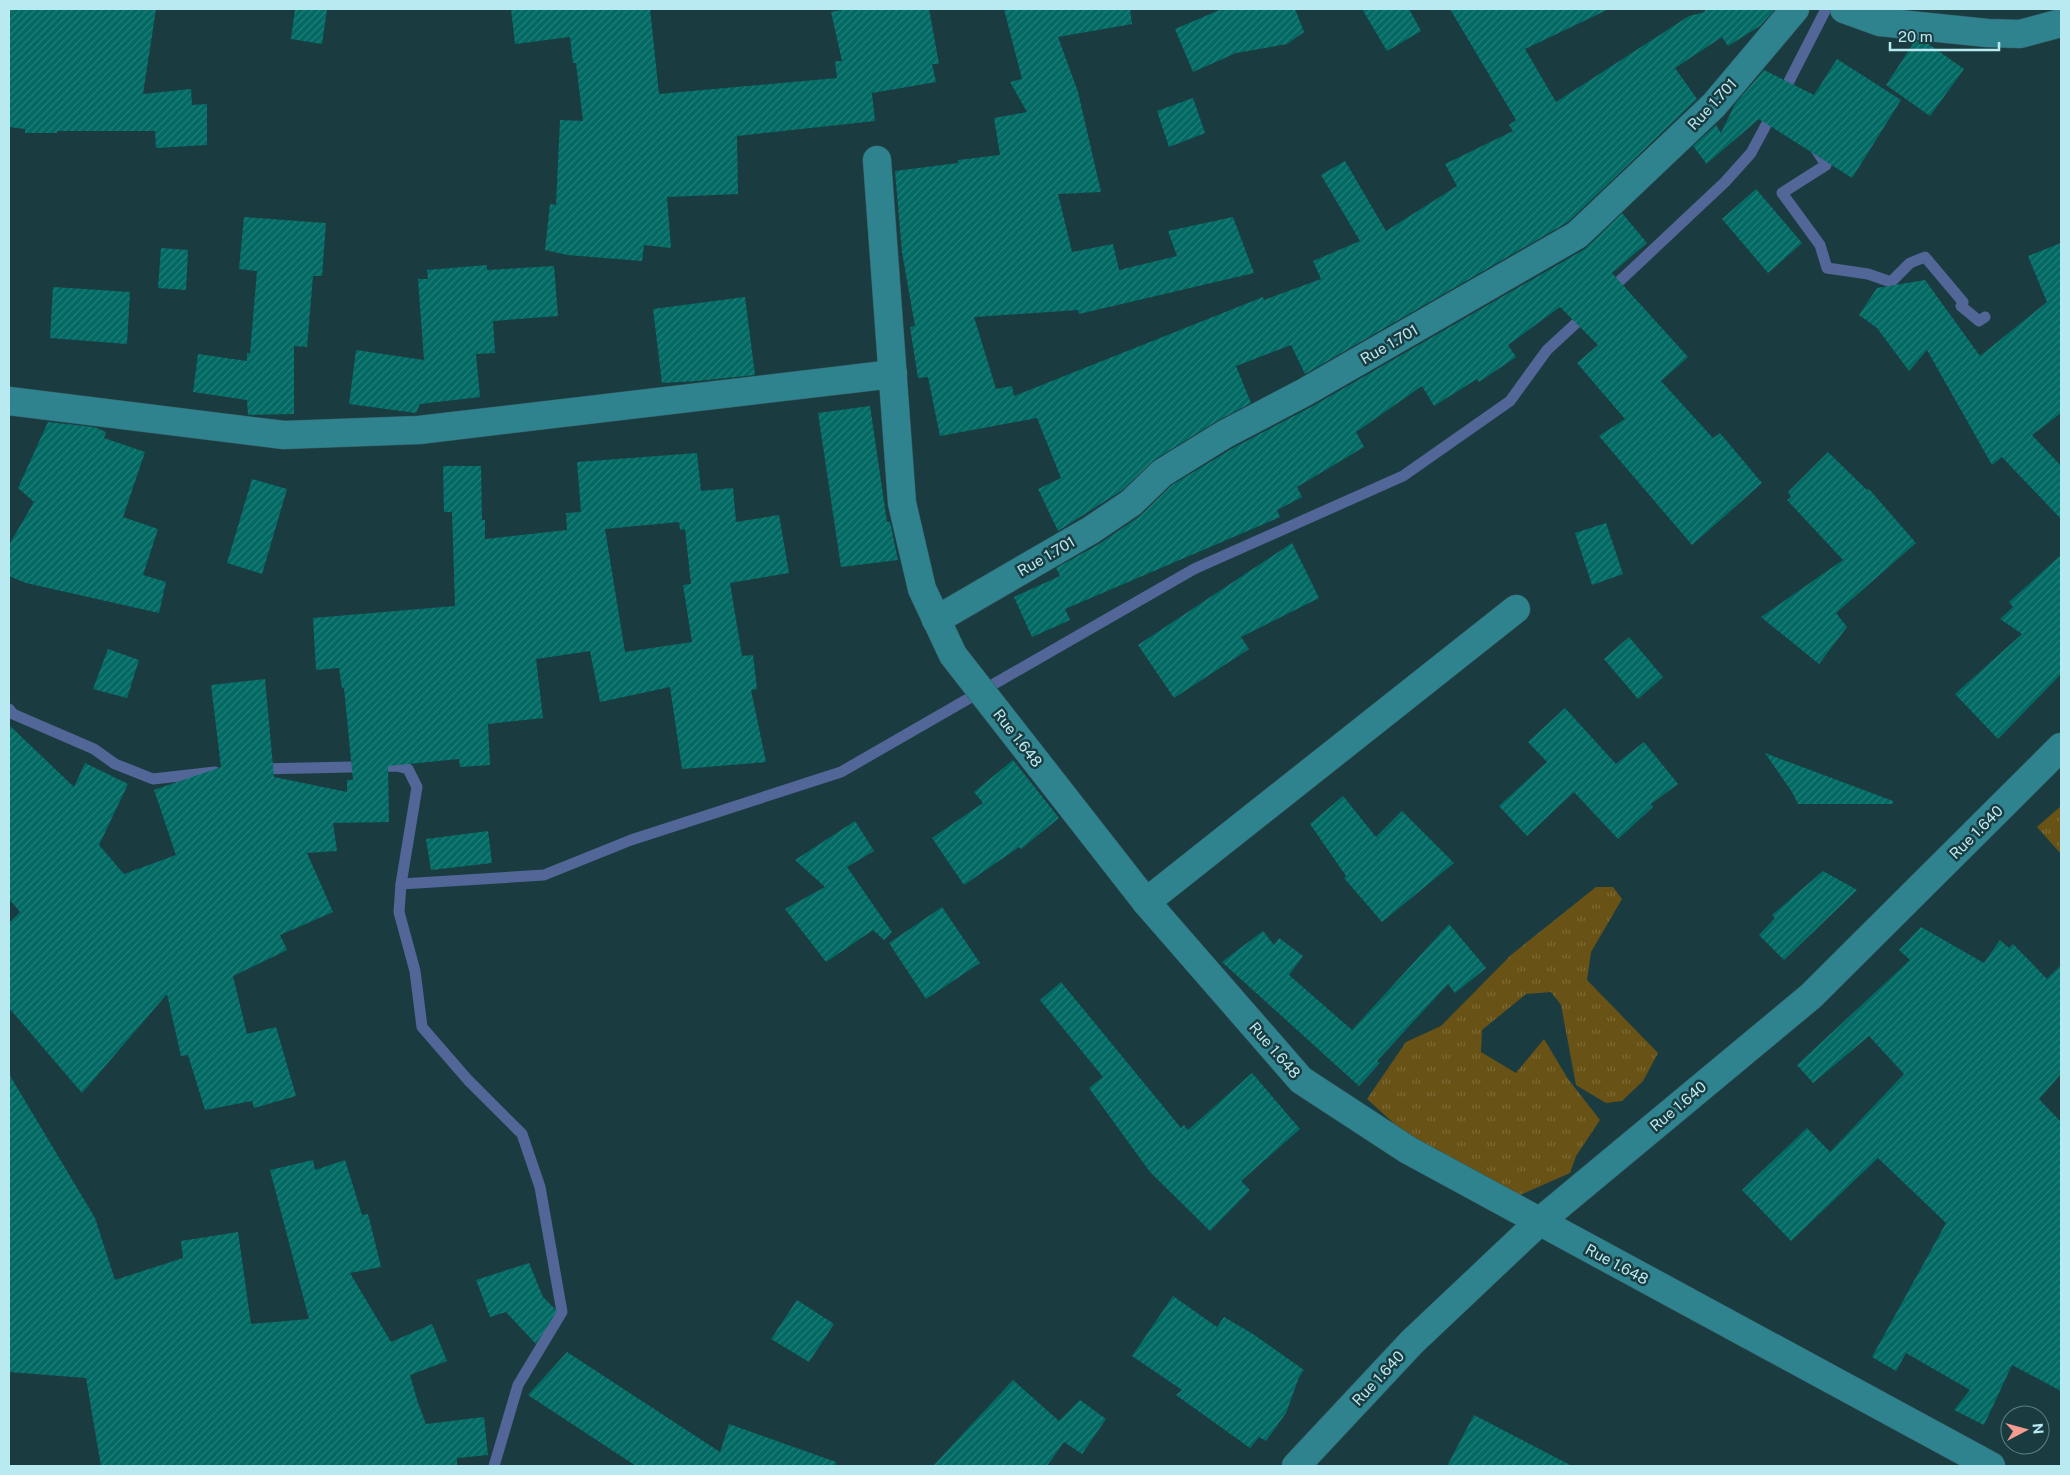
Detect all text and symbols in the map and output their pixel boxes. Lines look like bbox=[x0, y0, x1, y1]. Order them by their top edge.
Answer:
scale bar bbox=[1890, 20, 1999, 52]
text: 20 m bbox=[1898, 28, 1933, 45]
street label: Rue 1.701 bbox=[1684, 75, 1740, 133]
street label: Rue 1.701 bbox=[1357, 321, 1421, 367]
street label: Rue 1.701 bbox=[1014, 533, 1078, 579]
street label: Rue 1.648 bbox=[990, 706, 1046, 770]
street label: Rue 1.640 bbox=[1946, 802, 2006, 862]
street label: Rue 1.648 bbox=[1246, 1018, 1304, 1082]
street label: Rue 1.640 bbox=[1646, 1078, 1710, 1134]
street label: Rue 1.648 bbox=[1583, 1240, 1651, 1288]
street label: Rue 1.640 bbox=[1349, 1347, 1407, 1409]
north arrow bbox=[2000, 1405, 2050, 1455]
text: N bbox=[2029, 1422, 2046, 1435]

